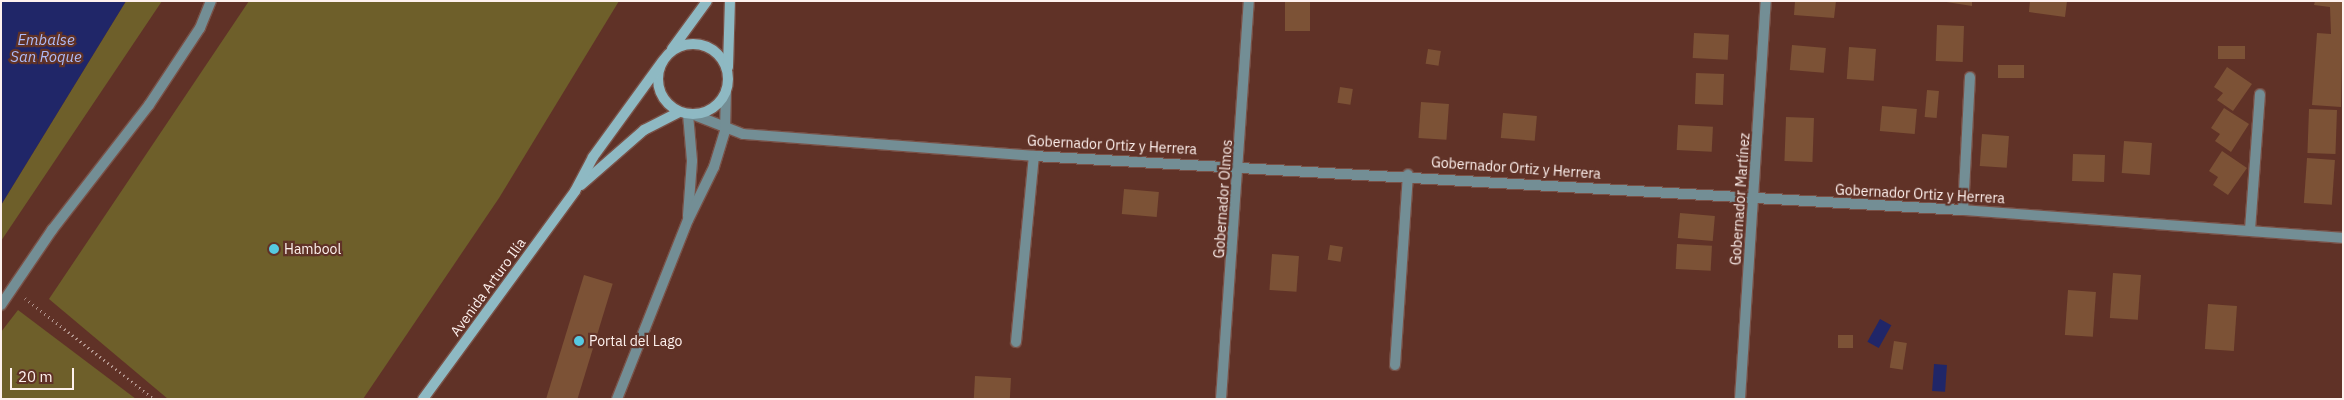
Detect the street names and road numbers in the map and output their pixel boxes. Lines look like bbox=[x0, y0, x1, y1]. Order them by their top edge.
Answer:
street label: Gobernador Ortiz y Herrera bbox=[1027, 132, 1197, 158]
street label: Gobernador Martínez bbox=[1727, 132, 1753, 266]
street label: Gobernador Olmos bbox=[1210, 139, 1236, 259]
street label: Gobernador Ortiz y Herrera bbox=[1431, 154, 1601, 182]
street label: Gobernador Ortiz y Herrera bbox=[1835, 181, 2005, 207]
street label: Avenida Arturo Ilía bbox=[447, 235, 529, 339]

